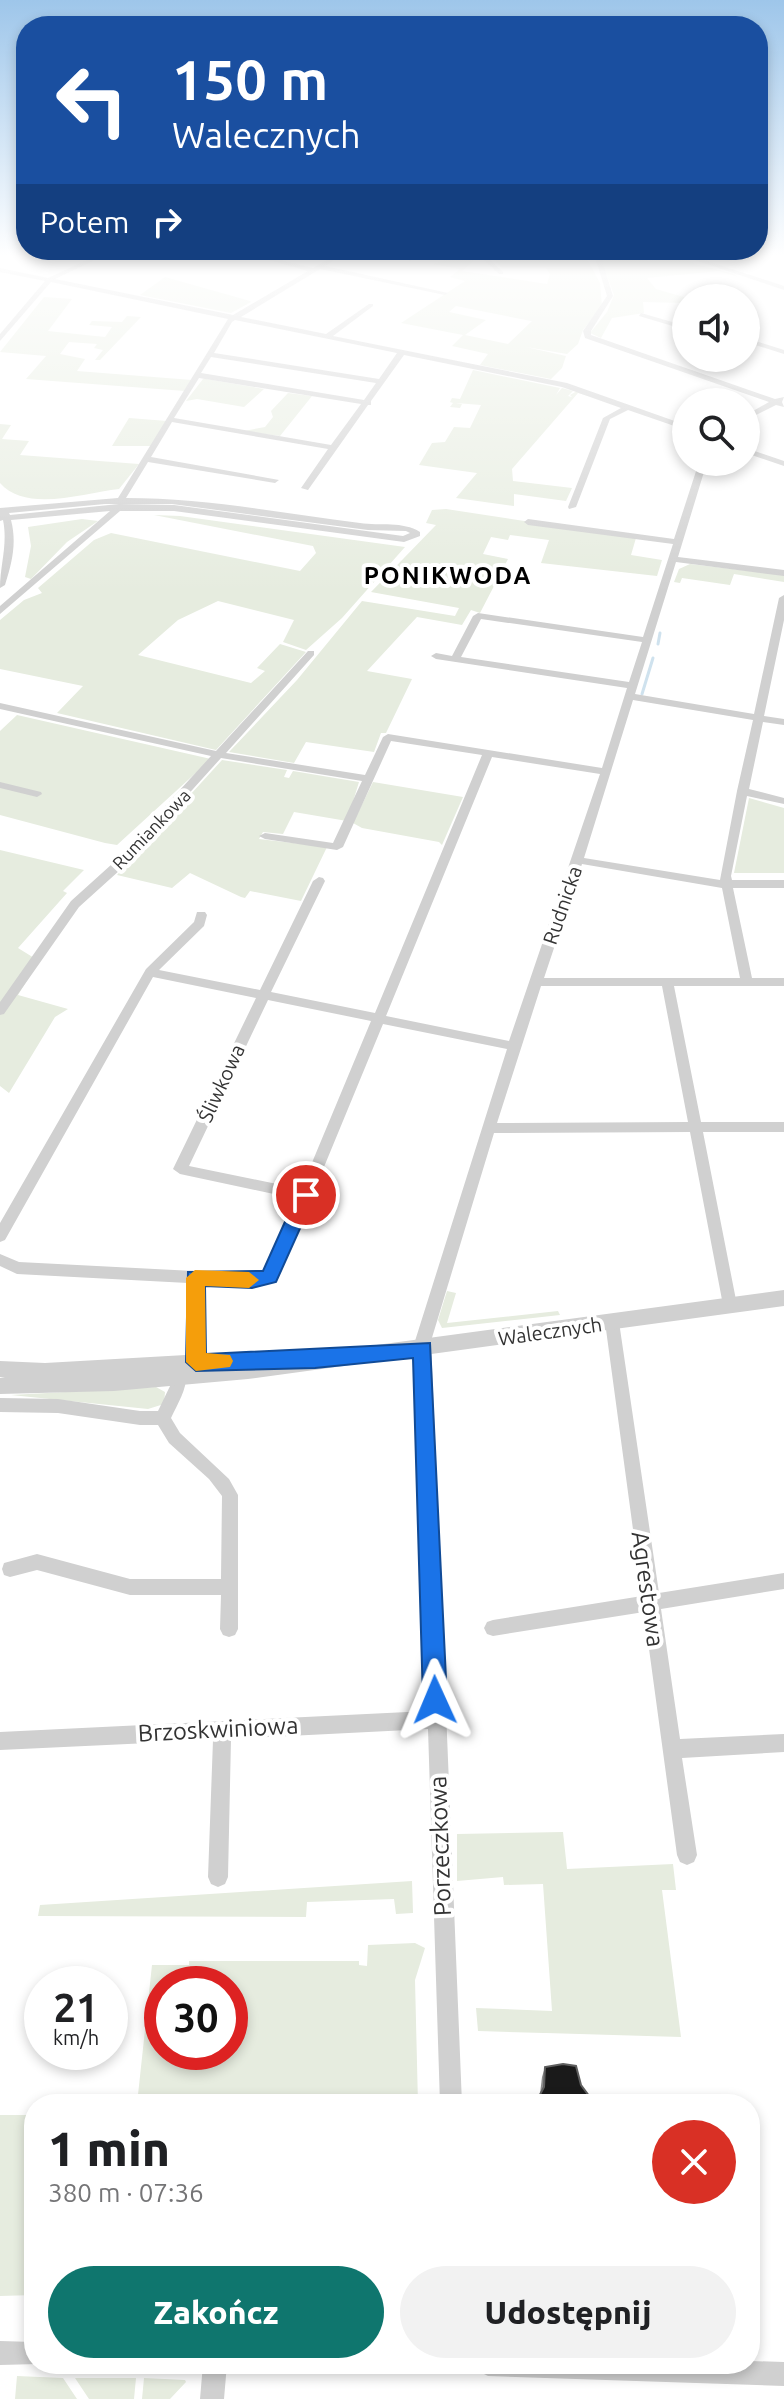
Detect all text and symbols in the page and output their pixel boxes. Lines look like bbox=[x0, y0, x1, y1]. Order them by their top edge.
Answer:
icon: left bbox=[40, 48, 144, 152]
text: 150 m bbox=[172, 48, 328, 111]
text: Walecznych bbox=[172, 114, 361, 155]
icon: right bbox=[145, 200, 189, 244]
text: Potem bbox=[40, 205, 129, 239]
map controls bbox=[672, 284, 760, 476]
button: sound bbox=[672, 284, 760, 372]
button: search bbox=[672, 388, 760, 476]
district label: PONIKWODA bbox=[364, 562, 532, 589]
street label: Rumiankowa bbox=[108, 785, 194, 873]
street label: Rudnicka bbox=[538, 863, 586, 947]
street label: Śliwkowa bbox=[193, 1040, 249, 1126]
pin bbox=[272, 1161, 340, 1229]
icon: arrive bbox=[284, 1173, 328, 1217]
street label: Walecznych bbox=[497, 1312, 603, 1350]
street label: Agrestowa bbox=[627, 1529, 669, 1649]
position arrow bbox=[393, 1658, 477, 1742]
street label: Brzoskwiniowa bbox=[137, 1711, 299, 1747]
street label: Porzeczkowa bbox=[424, 1776, 456, 1916]
speed limit sign: 30 bbox=[144, 1966, 248, 2070]
text: 21 bbox=[53, 1985, 99, 2030]
text: km/h bbox=[53, 2026, 99, 2049]
button: close bbox=[652, 2120, 736, 2204]
text: 1 min bbox=[48, 2121, 170, 2175]
text: 380 m · 07:36 bbox=[48, 2178, 204, 2207]
button: Zakończ bbox=[48, 2266, 384, 2358]
button: Udostępnij bbox=[400, 2266, 736, 2358]

